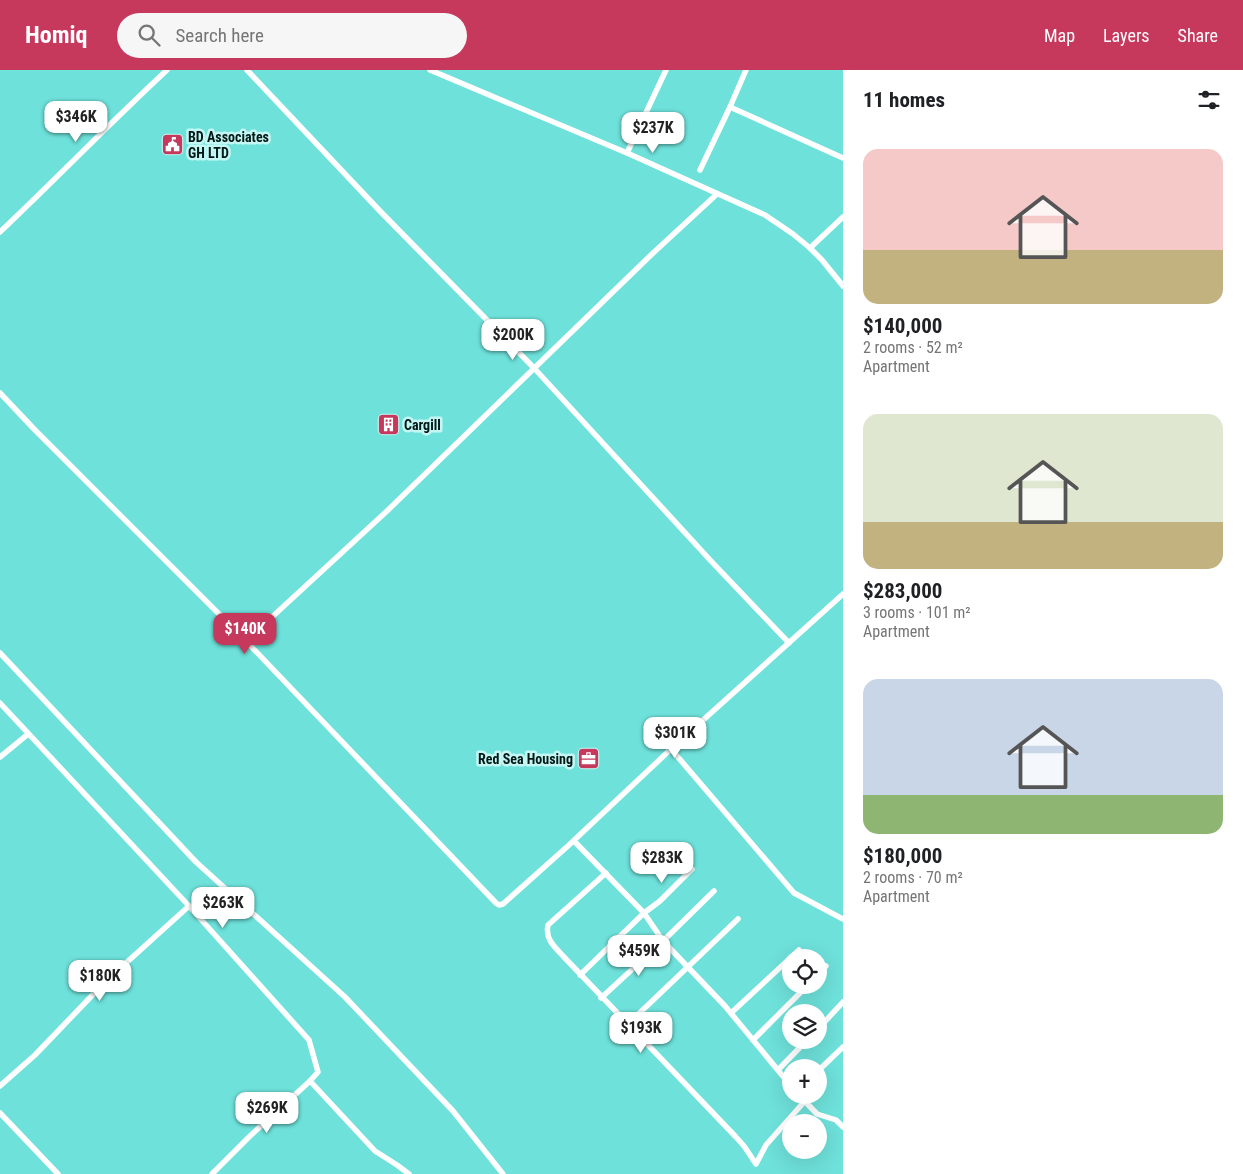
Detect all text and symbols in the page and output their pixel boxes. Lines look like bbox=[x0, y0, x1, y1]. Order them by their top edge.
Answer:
search box bbox=[117, 13, 467, 58]
text: Homiq bbox=[25, 21, 87, 49]
icon: search bbox=[135, 21, 163, 49]
text: Search here bbox=[175, 24, 264, 47]
text: Map bbox=[1044, 25, 1075, 46]
text: Layers bbox=[1103, 25, 1150, 46]
text: Share bbox=[1178, 25, 1218, 46]
icon: filters bbox=[1195, 86, 1223, 114]
text: 11 homes bbox=[863, 88, 945, 112]
pin: $346K bbox=[41, 100, 111, 143]
text: $346K bbox=[55, 107, 97, 126]
pin: $237K bbox=[618, 112, 688, 154]
text: $237K bbox=[632, 118, 674, 137]
place label: BD Associates GH LTD bbox=[188, 129, 269, 161]
public building icon: BD Associates GH LTD bbox=[160, 133, 184, 157]
icon: home bbox=[998, 182, 1088, 272]
text: $140,000 bbox=[863, 314, 942, 338]
pin: $200K bbox=[478, 318, 548, 361]
text: $200K bbox=[492, 325, 534, 344]
text: 2 rooms · 52 m² bbox=[863, 338, 963, 357]
text: Apartment bbox=[863, 357, 930, 376]
building icon: Cargill bbox=[376, 413, 400, 437]
place label: Cargill bbox=[404, 417, 441, 433]
icon: home bbox=[998, 447, 1088, 537]
text: $283,000 bbox=[863, 579, 942, 603]
text: 3 rooms · 101 m² bbox=[863, 603, 971, 622]
pin: $140K bbox=[210, 612, 280, 655]
text: $140K bbox=[224, 619, 266, 638]
text: Apartment bbox=[863, 622, 930, 641]
icon: home bbox=[998, 712, 1088, 802]
pin: $301K bbox=[640, 716, 710, 759]
text: $301K bbox=[654, 723, 696, 742]
office icon: Red Sea Housing bbox=[577, 747, 601, 771]
place label: Red Sea Housing bbox=[478, 751, 573, 767]
pin: $283K bbox=[627, 842, 697, 884]
text: $180,000 bbox=[863, 844, 942, 868]
text: $283K bbox=[641, 848, 683, 867]
text: 2 rooms · 70 m² bbox=[863, 868, 963, 887]
pin: $263K bbox=[188, 886, 258, 929]
text: Apartment bbox=[863, 887, 930, 906]
text: $263K bbox=[202, 893, 244, 912]
pin: $459K bbox=[604, 934, 674, 977]
text: $459K bbox=[618, 941, 660, 960]
map controls bbox=[782, 949, 827, 1159]
button: locate bbox=[782, 949, 827, 994]
pin: $180K bbox=[65, 960, 135, 1002]
text: $180K bbox=[79, 966, 121, 985]
button: layers bbox=[782, 1004, 827, 1049]
pin: $193K bbox=[606, 1012, 676, 1054]
text: $193K bbox=[620, 1018, 662, 1037]
button: + bbox=[782, 1059, 827, 1104]
pin: $269K bbox=[232, 1092, 302, 1134]
text: $269K bbox=[246, 1098, 288, 1117]
button: − bbox=[782, 1114, 827, 1159]

